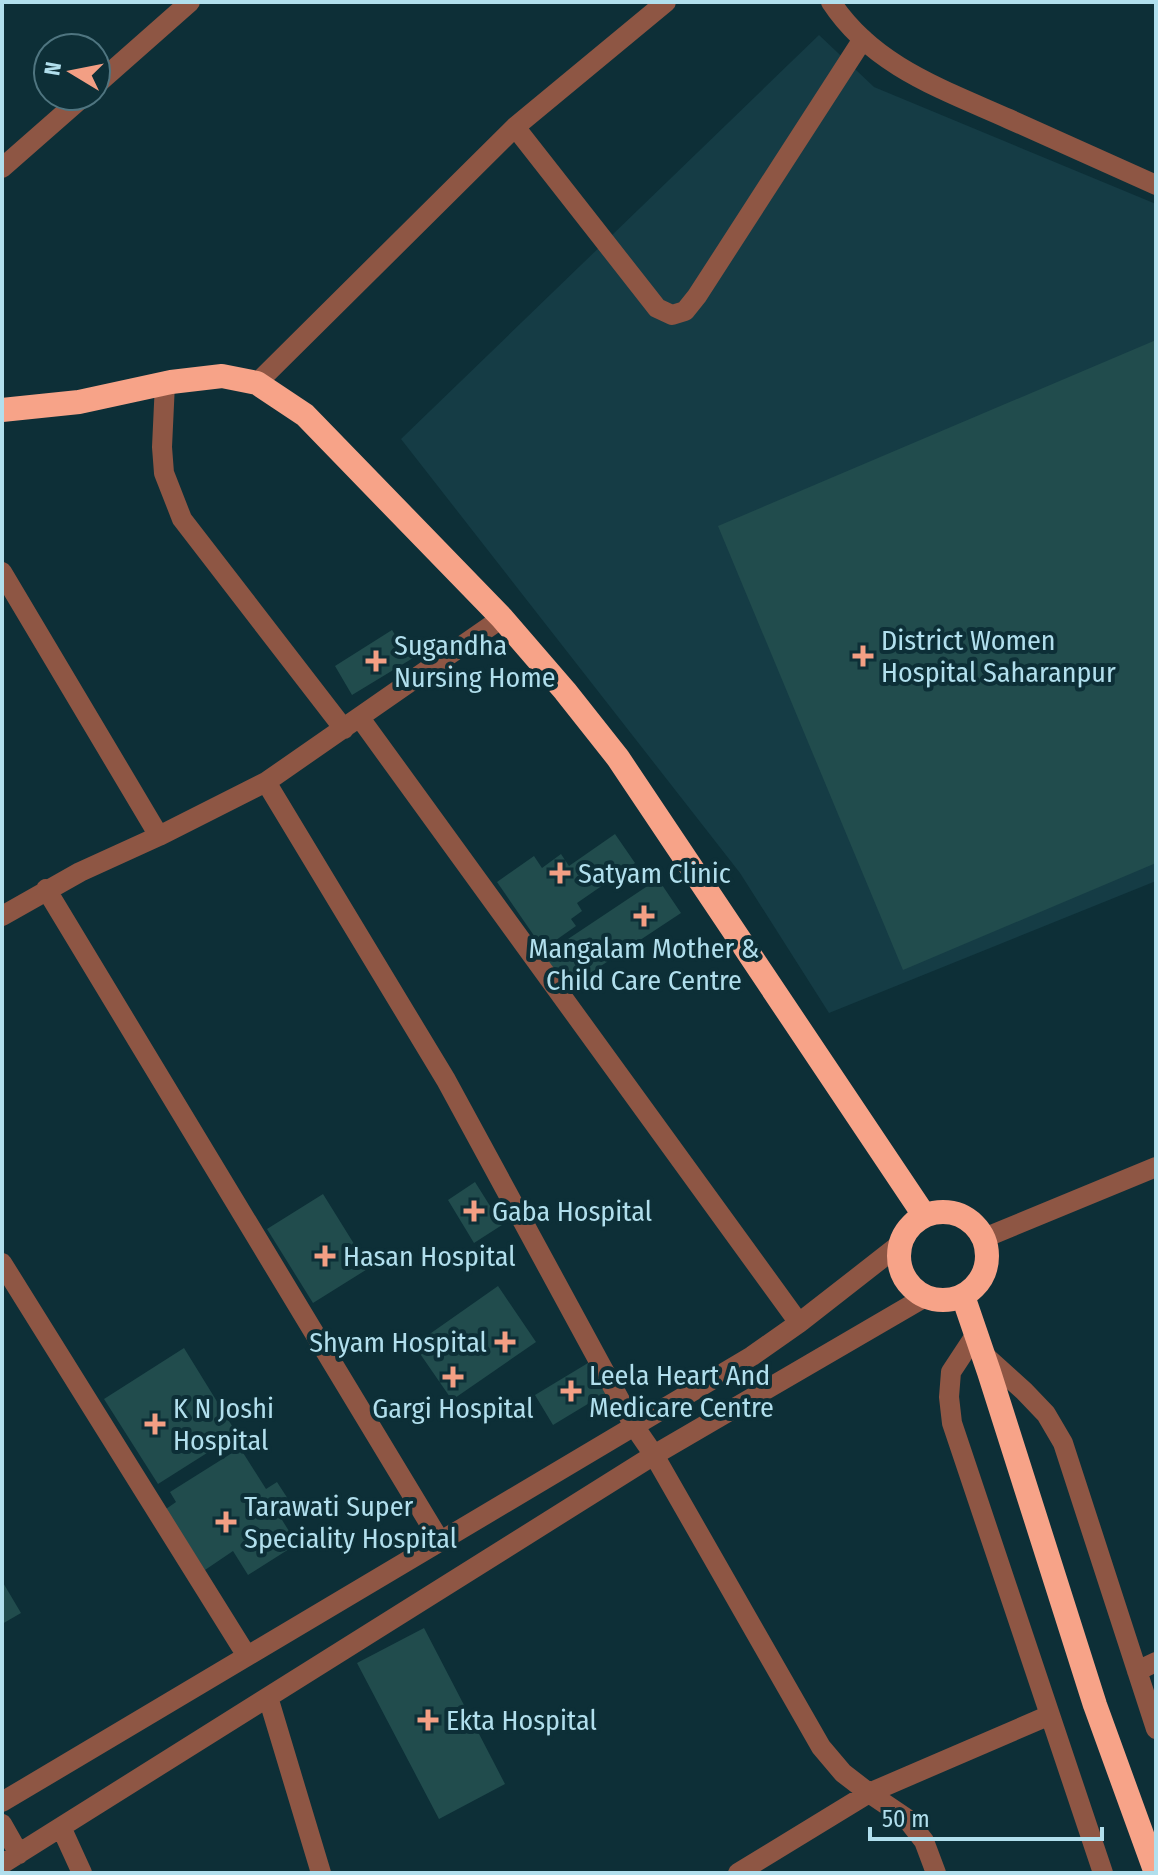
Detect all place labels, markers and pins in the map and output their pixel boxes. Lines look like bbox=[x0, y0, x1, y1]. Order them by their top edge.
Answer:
place label: District Women Hospital Saharanpur bbox=[881, 624, 1116, 689]
place label: Sugandha Nursing Home bbox=[394, 629, 556, 694]
marker: District Women Hospital Saharanpur bbox=[852, 645, 874, 667]
marker: Sugandha Nursing Home bbox=[365, 650, 387, 672]
place label: Satyam Clinic bbox=[578, 857, 731, 890]
marker: Satyam Clinic bbox=[549, 862, 571, 884]
marker: Mangalam Mother & Child Care Centre bbox=[633, 905, 655, 927]
place label: Mangalam Mother & Child Care Centre bbox=[529, 932, 759, 997]
place label: Gaba Hospital bbox=[492, 1195, 652, 1228]
marker: Gaba Hospital bbox=[463, 1200, 485, 1222]
place label: Hasan Hospital bbox=[343, 1240, 516, 1273]
marker: Hasan Hospital bbox=[314, 1245, 336, 1267]
place label: Shyam Hospital bbox=[309, 1326, 487, 1359]
marker: Shyam Hospital bbox=[494, 1331, 516, 1353]
place label: Leela Heart And Medicare Centre bbox=[589, 1359, 774, 1424]
marker: Gargi Hospital bbox=[442, 1366, 464, 1388]
marker: Leela Heart And Medicare Centre bbox=[560, 1380, 582, 1402]
place label: K N Joshi Hospital bbox=[173, 1392, 274, 1457]
place label: Gargi Hospital bbox=[372, 1392, 534, 1425]
marker: K N Joshi Hospital bbox=[144, 1413, 166, 1435]
place label: Tarawati Super Speciality Hospital bbox=[244, 1490, 457, 1555]
marker: Tarawati Super Speciality Hospital bbox=[215, 1511, 237, 1533]
place label: Ekta Hospital bbox=[446, 1704, 597, 1737]
marker: Ekta Hospital bbox=[417, 1709, 439, 1731]

